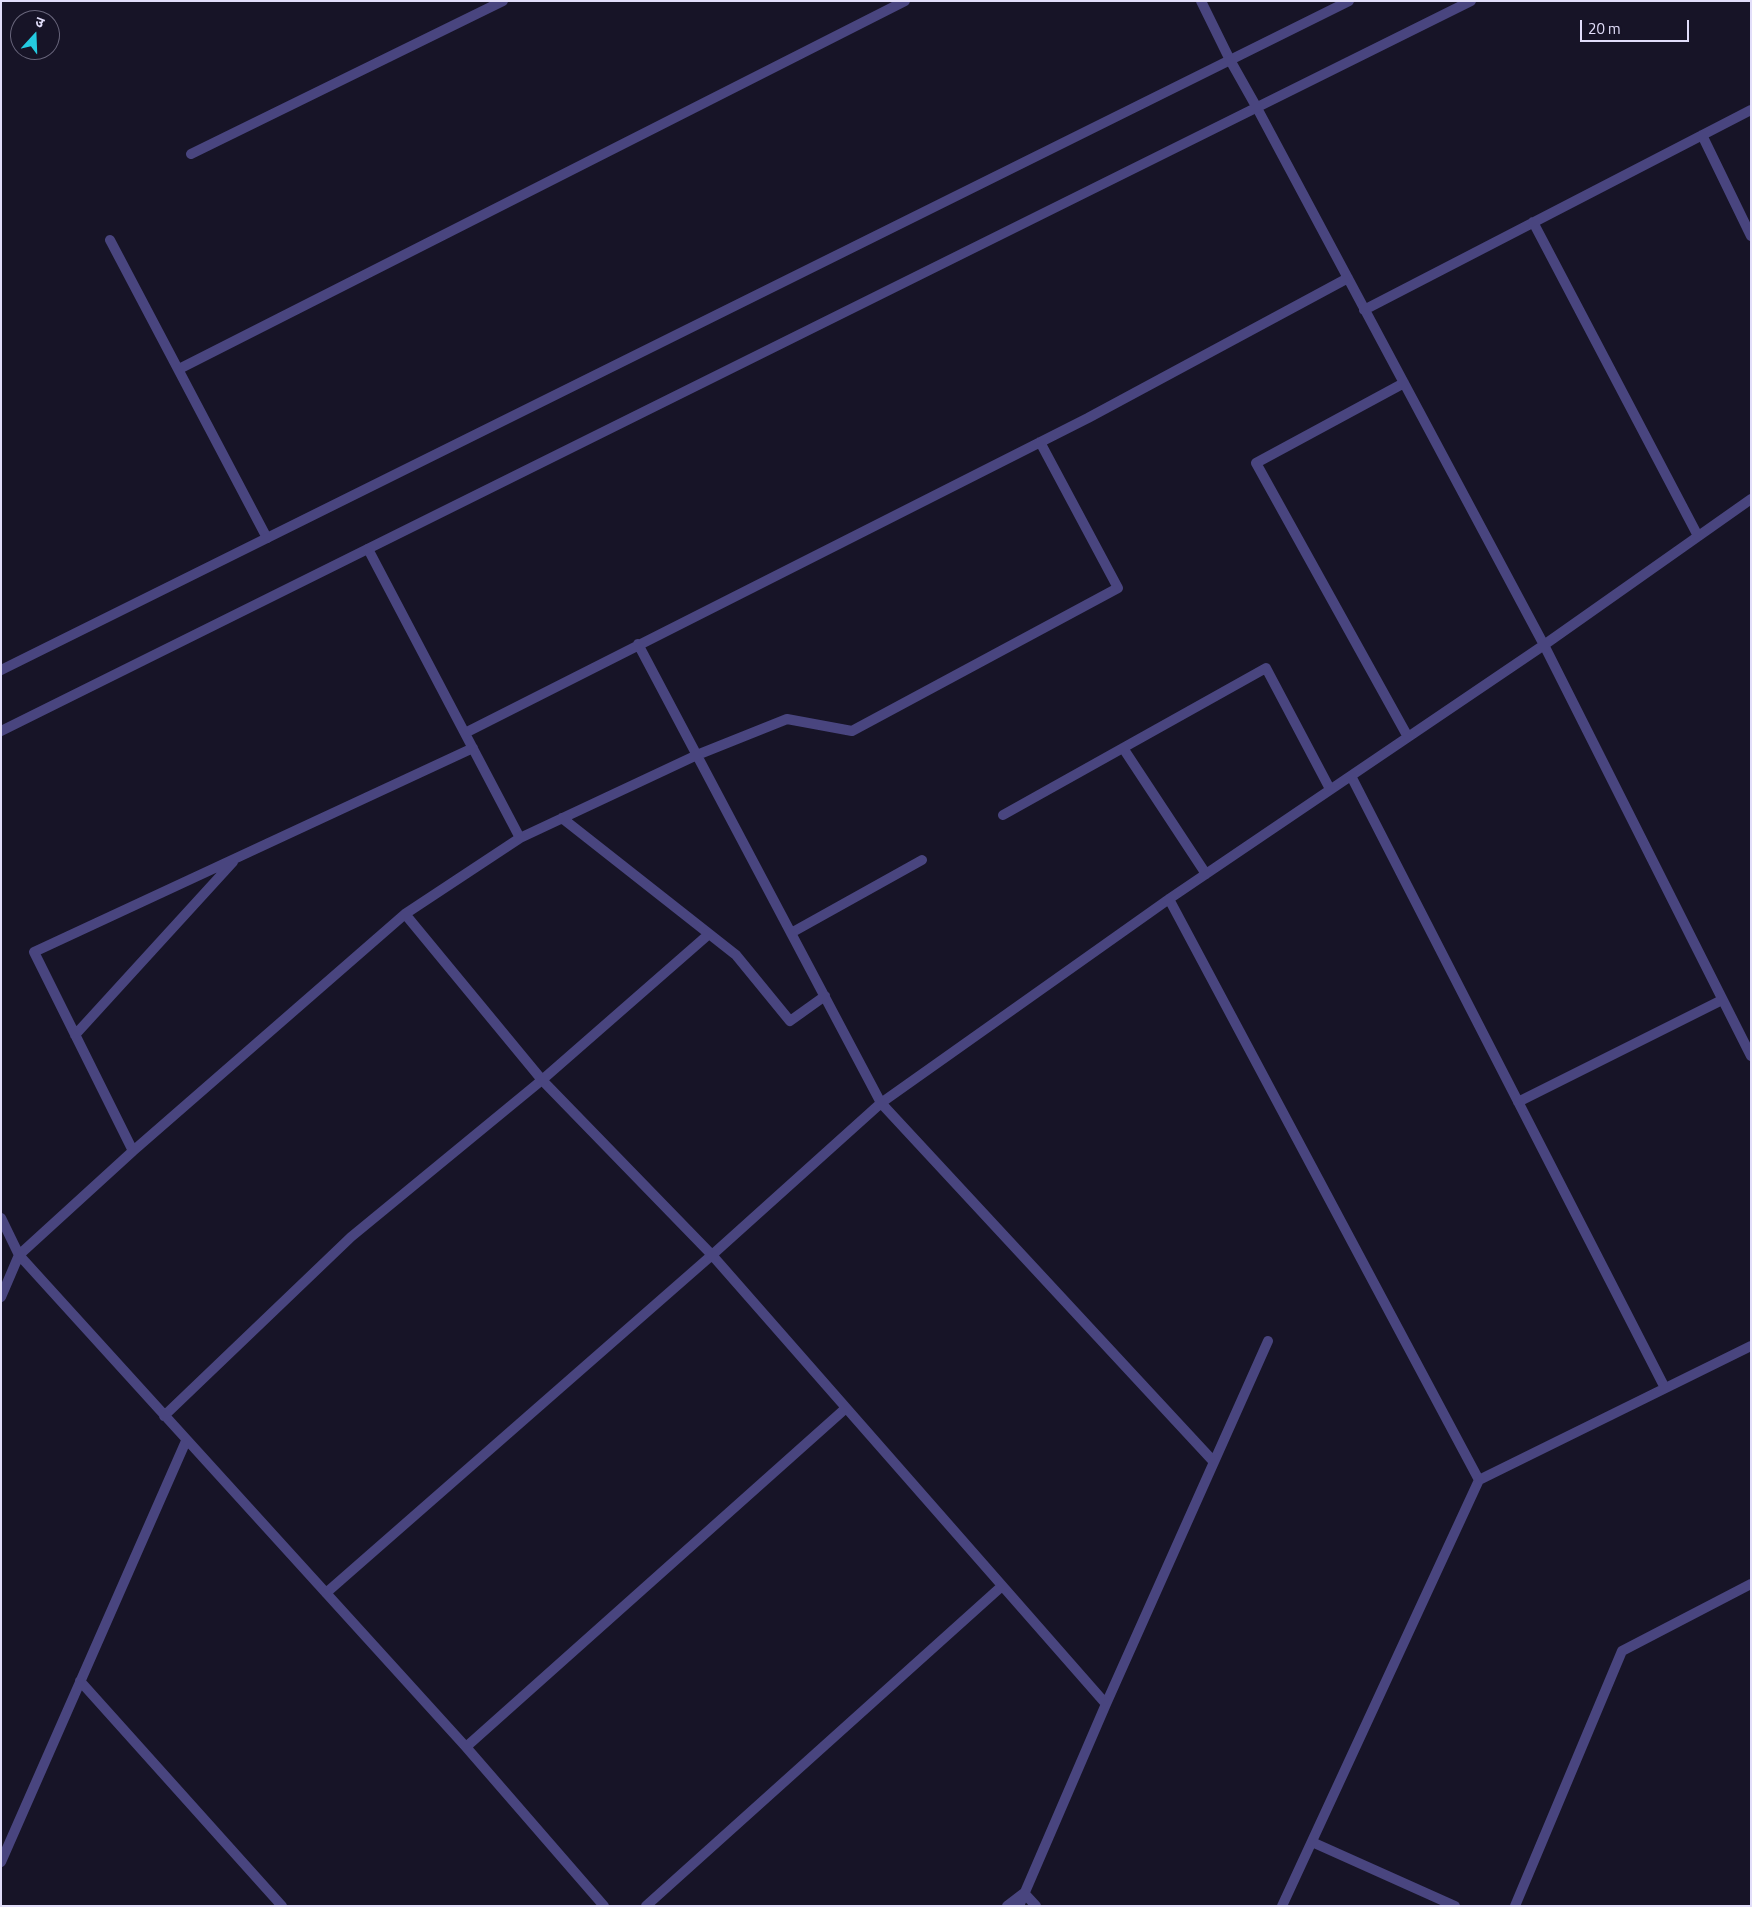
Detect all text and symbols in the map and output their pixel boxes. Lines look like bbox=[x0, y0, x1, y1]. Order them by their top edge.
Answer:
north arrow bbox=[10, 10, 60, 60]
text: उ bbox=[33, 10, 47, 33]
scale bar bbox=[1582, 10, 1691, 42]
text: 20 m bbox=[1588, 17, 1621, 40]

